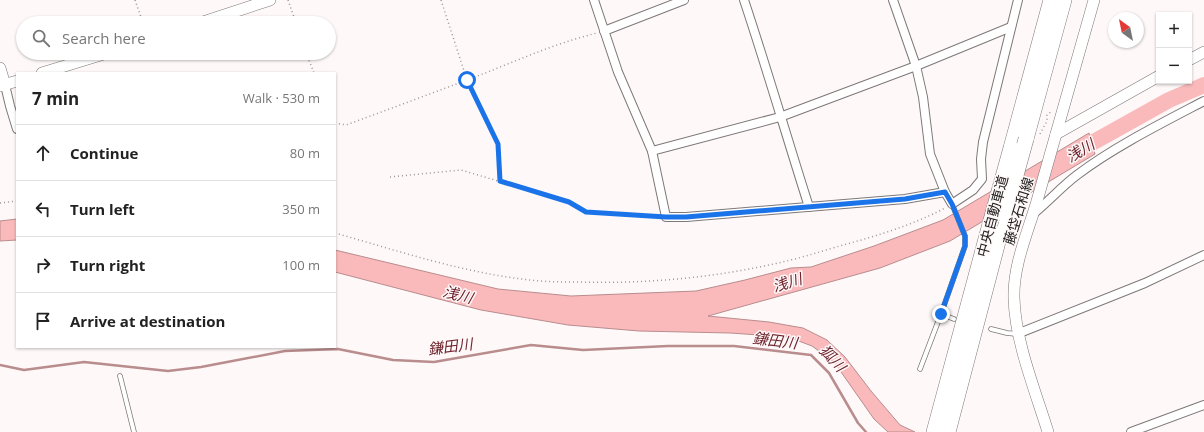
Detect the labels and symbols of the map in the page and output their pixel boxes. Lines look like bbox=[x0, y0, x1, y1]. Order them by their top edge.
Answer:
north arrow bbox=[1108, 12, 1144, 48]
route start bbox=[458, 71, 476, 89]
water label: 浅川 bbox=[1062, 133, 1100, 166]
street label: 中央自動車道 bbox=[972, 173, 1012, 259]
street label: 藤垈石和線 bbox=[999, 175, 1037, 247]
water label: 浅川 bbox=[770, 267, 806, 296]
water label: 浅川 bbox=[441, 280, 477, 308]
route end bbox=[932, 305, 950, 323]
water label: 鎌田川 bbox=[751, 327, 801, 353]
water label: 鎌田川 bbox=[426, 333, 476, 359]
water label: 狐川 bbox=[815, 340, 852, 377]

